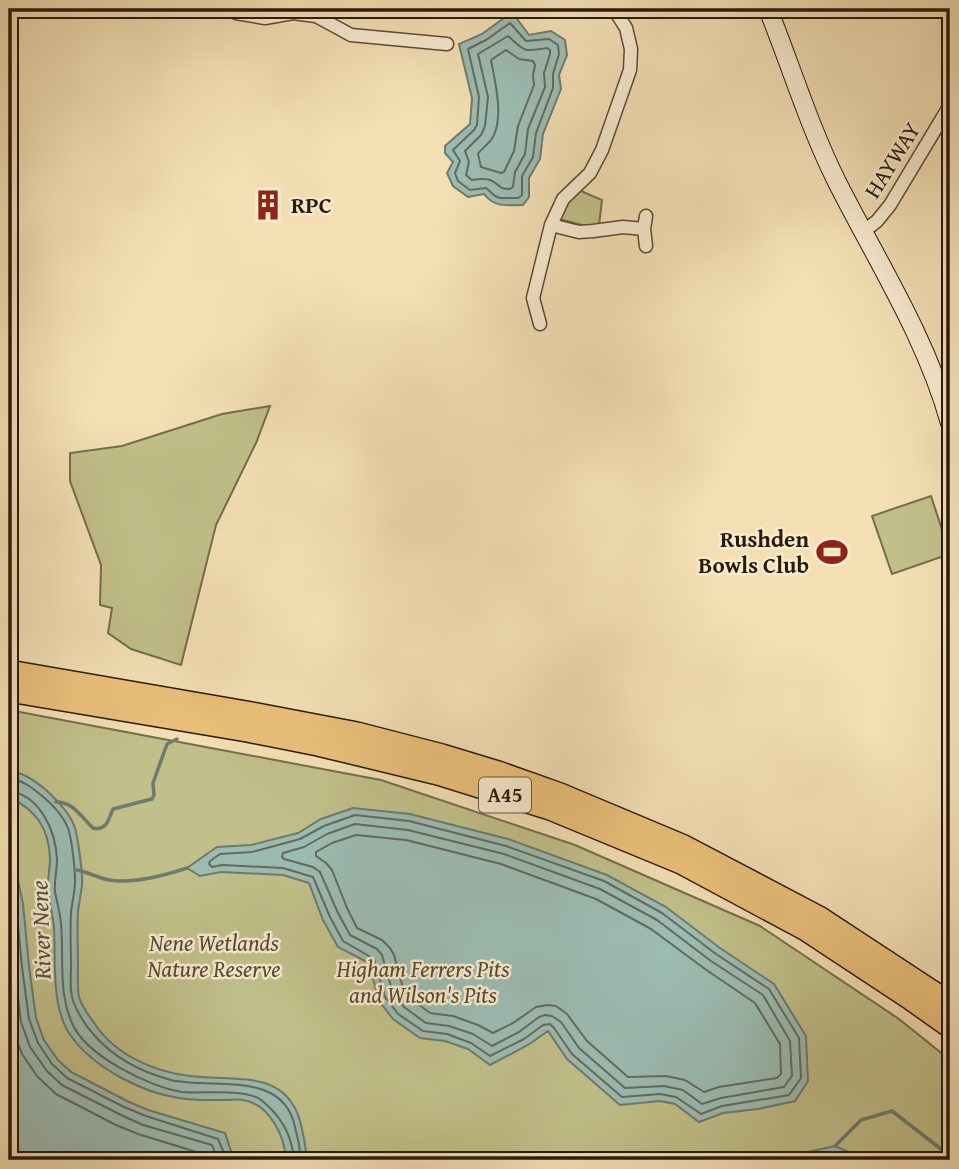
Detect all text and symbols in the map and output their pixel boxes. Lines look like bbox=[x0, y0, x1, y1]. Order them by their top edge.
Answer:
street label: HAYWAY bbox=[855, 115, 928, 204]
building icon: RPC bbox=[251, 188, 285, 222]
place label: RPC bbox=[291, 188, 332, 221]
place label: Rushden Bowls Club bbox=[698, 522, 809, 581]
sports icon: Rushden Bowls Club bbox=[815, 535, 849, 569]
road number: A45 bbox=[479, 778, 531, 812]
water label: River Nene bbox=[21, 879, 60, 981]
park label: Nene Wetlands Nature Reserve bbox=[147, 926, 280, 985]
park label: Higham Ferrers Pits and Wilson's Pits bbox=[336, 952, 510, 1011]

